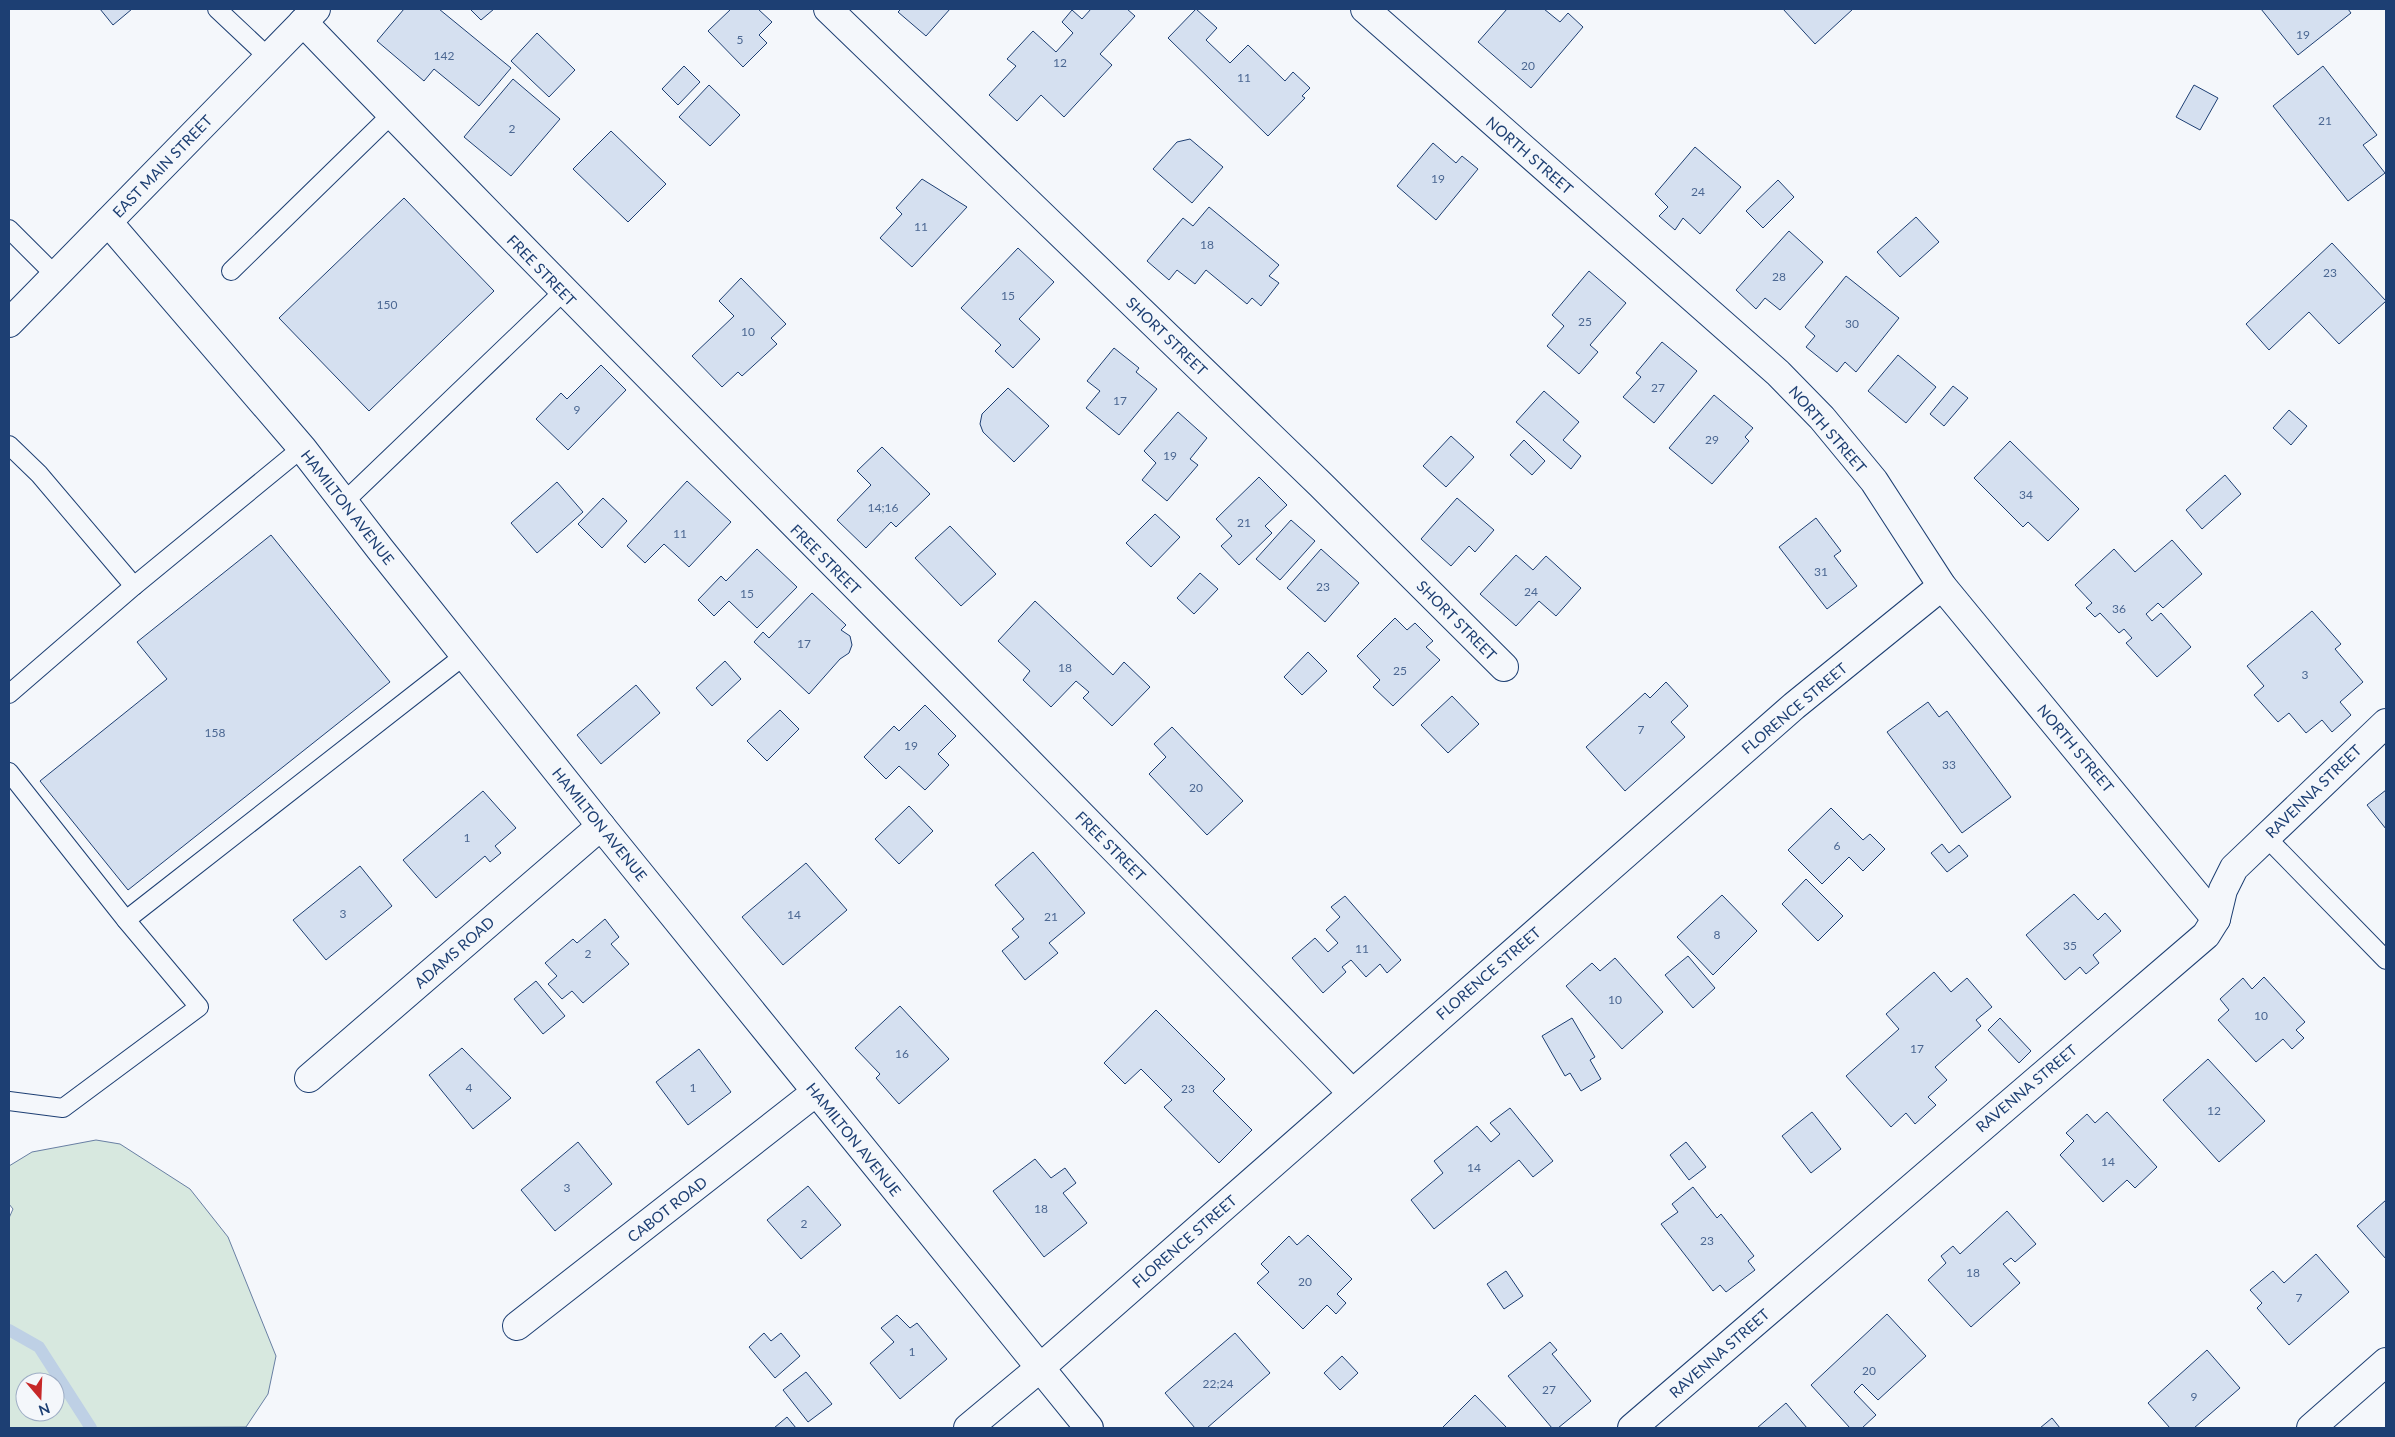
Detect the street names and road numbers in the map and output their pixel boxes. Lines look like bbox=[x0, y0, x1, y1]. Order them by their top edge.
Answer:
street label: EAST MAIN STREET bbox=[109, 111, 216, 221]
street label: NORTH STREET bbox=[1483, 112, 1577, 198]
street label: FREE STREET bbox=[504, 231, 580, 309]
street label: SHORT STREET bbox=[1123, 293, 1211, 379]
street label: NORTH STREET bbox=[1785, 382, 1871, 476]
street label: HAMILTON AVENUE bbox=[298, 446, 398, 568]
street label: FREE STREET bbox=[787, 520, 865, 598]
street label: SHORT STREET bbox=[1413, 576, 1501, 664]
street label: FLORENCE STREET bbox=[1738, 658, 1851, 757]
street label: NORTH STREET bbox=[2034, 700, 2118, 796]
street label: RAVENNA STREET bbox=[2261, 740, 2365, 841]
street label: HAMILTON AVENUE bbox=[549, 764, 651, 884]
street label: FREE STREET bbox=[1072, 807, 1150, 885]
street label: ADAMS ROAD bbox=[410, 912, 498, 992]
street label: FLORENCE STREET bbox=[1432, 923, 1544, 1023]
street label: RAVENNA STREET bbox=[1972, 1040, 2080, 1136]
street label: HAMILTON AVENUE bbox=[803, 1079, 905, 1199]
street label: CABOT ROAD bbox=[624, 1172, 710, 1246]
street label: FLORENCE STREET bbox=[1128, 1191, 1240, 1291]
street label: RAVENNA STREET bbox=[1665, 1305, 1773, 1401]

